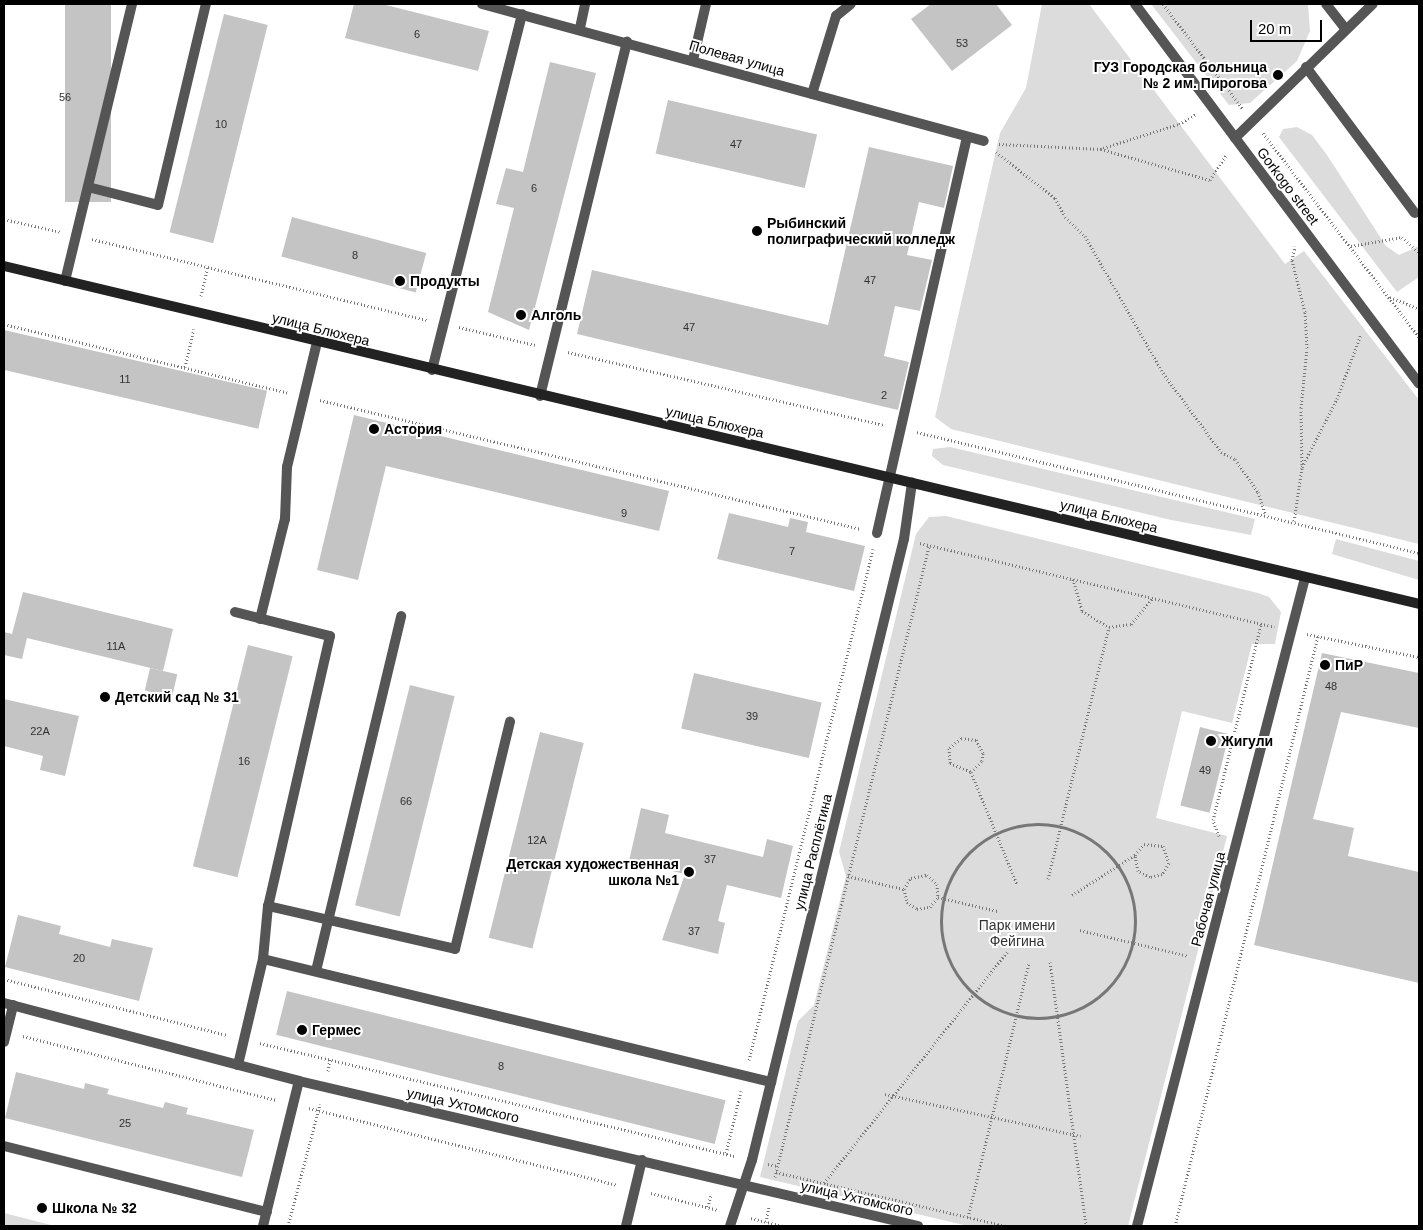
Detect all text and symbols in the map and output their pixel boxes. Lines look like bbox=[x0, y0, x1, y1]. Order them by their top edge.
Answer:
scale bar bbox=[1253, 10, 1326, 42]
text: 20 m bbox=[1258, 20, 1291, 37]
house number: 6 bbox=[414, 27, 420, 41]
street label: Полевая улица bbox=[687, 36, 787, 80]
house number: 53 bbox=[956, 36, 968, 50]
place label: ГУЗ Городская больница № 2 им. Пирогова bbox=[1094, 59, 1267, 92]
marker: ГУЗ Городская больница № 2 им. Пирогова bbox=[1271, 68, 1285, 82]
house number: 56 bbox=[59, 90, 71, 104]
house number: 10 bbox=[215, 117, 227, 131]
house number: 47 bbox=[730, 137, 742, 151]
street label: Gorkogo street bbox=[1253, 144, 1323, 228]
house number: 6 bbox=[531, 181, 537, 195]
place label: Рыбинский полиграфический колледж bbox=[767, 215, 955, 248]
marker: Рыбинский полиграфический колледж bbox=[751, 225, 763, 237]
house number: 8 bbox=[352, 248, 358, 262]
place label: Продукты bbox=[410, 273, 480, 289]
house number: 47 bbox=[864, 273, 876, 287]
marker: Продукты bbox=[394, 275, 406, 287]
place label: Алголь bbox=[531, 307, 581, 323]
street label: улица Блюхера bbox=[270, 309, 372, 349]
marker: Алголь bbox=[515, 309, 527, 321]
house number: 47 bbox=[683, 320, 695, 334]
house number: 11 bbox=[119, 372, 131, 386]
house number: 2 bbox=[881, 388, 887, 402]
street label: улица Блюхера bbox=[664, 403, 766, 441]
place label: Астория bbox=[384, 421, 442, 437]
marker: Астория bbox=[368, 423, 380, 435]
street label: улица Блюхера bbox=[1058, 496, 1160, 536]
house number: 9 bbox=[621, 506, 627, 520]
house number: 7 bbox=[789, 544, 795, 558]
house number: 11А bbox=[107, 639, 125, 653]
place label: ПиР bbox=[1335, 657, 1363, 673]
marker: ПиР bbox=[1319, 659, 1331, 671]
house number: 48 bbox=[1325, 679, 1337, 693]
place label: Детский сад № 31 bbox=[115, 689, 239, 705]
marker: Детский сад № 31 bbox=[99, 691, 111, 703]
house number: 39 bbox=[746, 709, 758, 723]
house number: 22А bbox=[30, 724, 50, 738]
place label: Жигули bbox=[1221, 733, 1273, 749]
marker: Жигули bbox=[1205, 735, 1217, 747]
house number: 16 bbox=[238, 754, 250, 768]
house number: 49 bbox=[1199, 763, 1211, 777]
street label: улица Расплётина bbox=[790, 792, 836, 912]
house number: 66 bbox=[400, 794, 412, 808]
house number: 12А bbox=[527, 833, 547, 847]
street label: Рабочая улица bbox=[1187, 850, 1229, 948]
house number: 37 bbox=[704, 852, 716, 866]
place label: Детская художественная школа №1 bbox=[506, 856, 679, 889]
marker: Детская художественная школа №1 bbox=[683, 866, 695, 878]
park label: Парк имени Фейгина bbox=[979, 917, 1055, 950]
house number: 37 bbox=[688, 924, 700, 938]
house number: 20 bbox=[73, 951, 85, 965]
place label: Гермес bbox=[312, 1022, 361, 1038]
marker: Гермес bbox=[296, 1024, 308, 1036]
house number: 8 bbox=[498, 1059, 504, 1073]
street label: улица Ухтомского bbox=[405, 1084, 521, 1126]
house number: 25 bbox=[119, 1116, 131, 1130]
street label: улица Ухтомского bbox=[799, 1177, 915, 1219]
place label: Школа № 32 bbox=[52, 1200, 137, 1216]
marker: Школа № 32 bbox=[36, 1202, 48, 1214]

